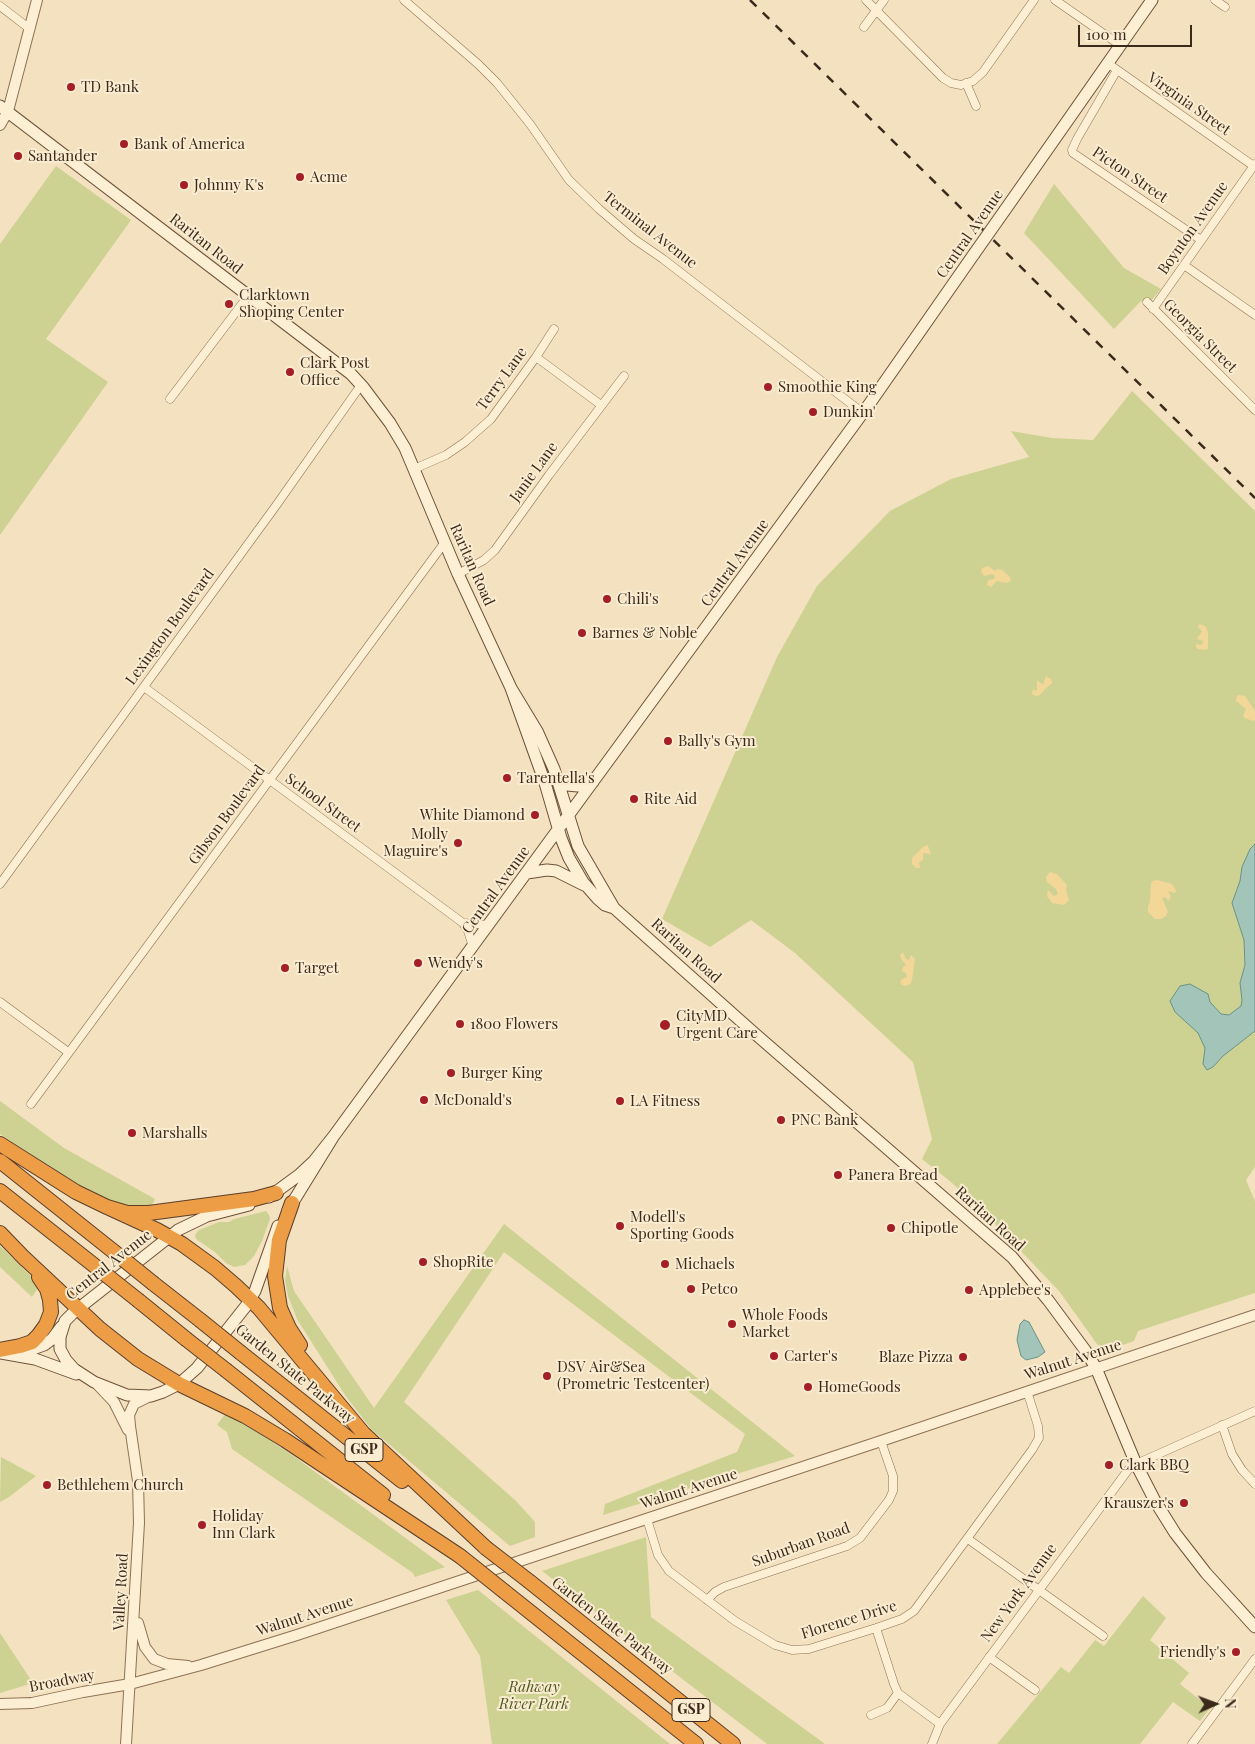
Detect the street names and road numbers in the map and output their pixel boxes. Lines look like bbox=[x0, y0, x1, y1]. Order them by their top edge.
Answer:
street label: Virginia Street bbox=[1144, 69, 1234, 139]
street label: Picton Street bbox=[1089, 143, 1171, 207]
street label: Boynton Avenue bbox=[1154, 178, 1232, 278]
street label: Central Avenue bbox=[933, 186, 1007, 282]
street label: Terminal Avenue bbox=[599, 188, 701, 272]
street label: Raritan Road bbox=[166, 210, 246, 278]
street label: Georgia Street bbox=[1159, 295, 1241, 377]
street label: Terry Lane bbox=[473, 344, 531, 414]
street label: Janie Lane bbox=[506, 439, 562, 505]
street label: Central Avenue bbox=[697, 516, 773, 610]
street label: Raritan Road bbox=[446, 521, 498, 609]
street label: Lexington Boulevard bbox=[122, 565, 218, 689]
street label: Gibson Boulevard bbox=[185, 762, 269, 868]
street label: School Street bbox=[282, 770, 364, 836]
street label: Central Avenue bbox=[458, 843, 534, 937]
street label: Raritan Road bbox=[647, 915, 725, 987]
street label: Raritan Road bbox=[951, 1183, 1029, 1255]
street label: Central Avenue bbox=[63, 1226, 155, 1304]
street label: Garden State Parkway bbox=[232, 1320, 358, 1428]
street label: Walnut Avenue bbox=[1022, 1336, 1124, 1384]
road number: GSP bbox=[345, 1438, 383, 1462]
street label: Walnut Avenue bbox=[638, 1465, 740, 1513]
street label: Suburban Road bbox=[749, 1519, 853, 1571]
street label: New York Avenue bbox=[977, 1540, 1061, 1646]
street label: Valley Road bbox=[110, 1553, 132, 1631]
street label: Garden State Parkway bbox=[548, 1573, 676, 1679]
street label: Walnut Avenue bbox=[254, 1592, 356, 1640]
street label: Florence Drive bbox=[799, 1597, 899, 1643]
street label: Broadway bbox=[28, 1666, 96, 1696]
road number: GSP bbox=[672, 1698, 710, 1722]

